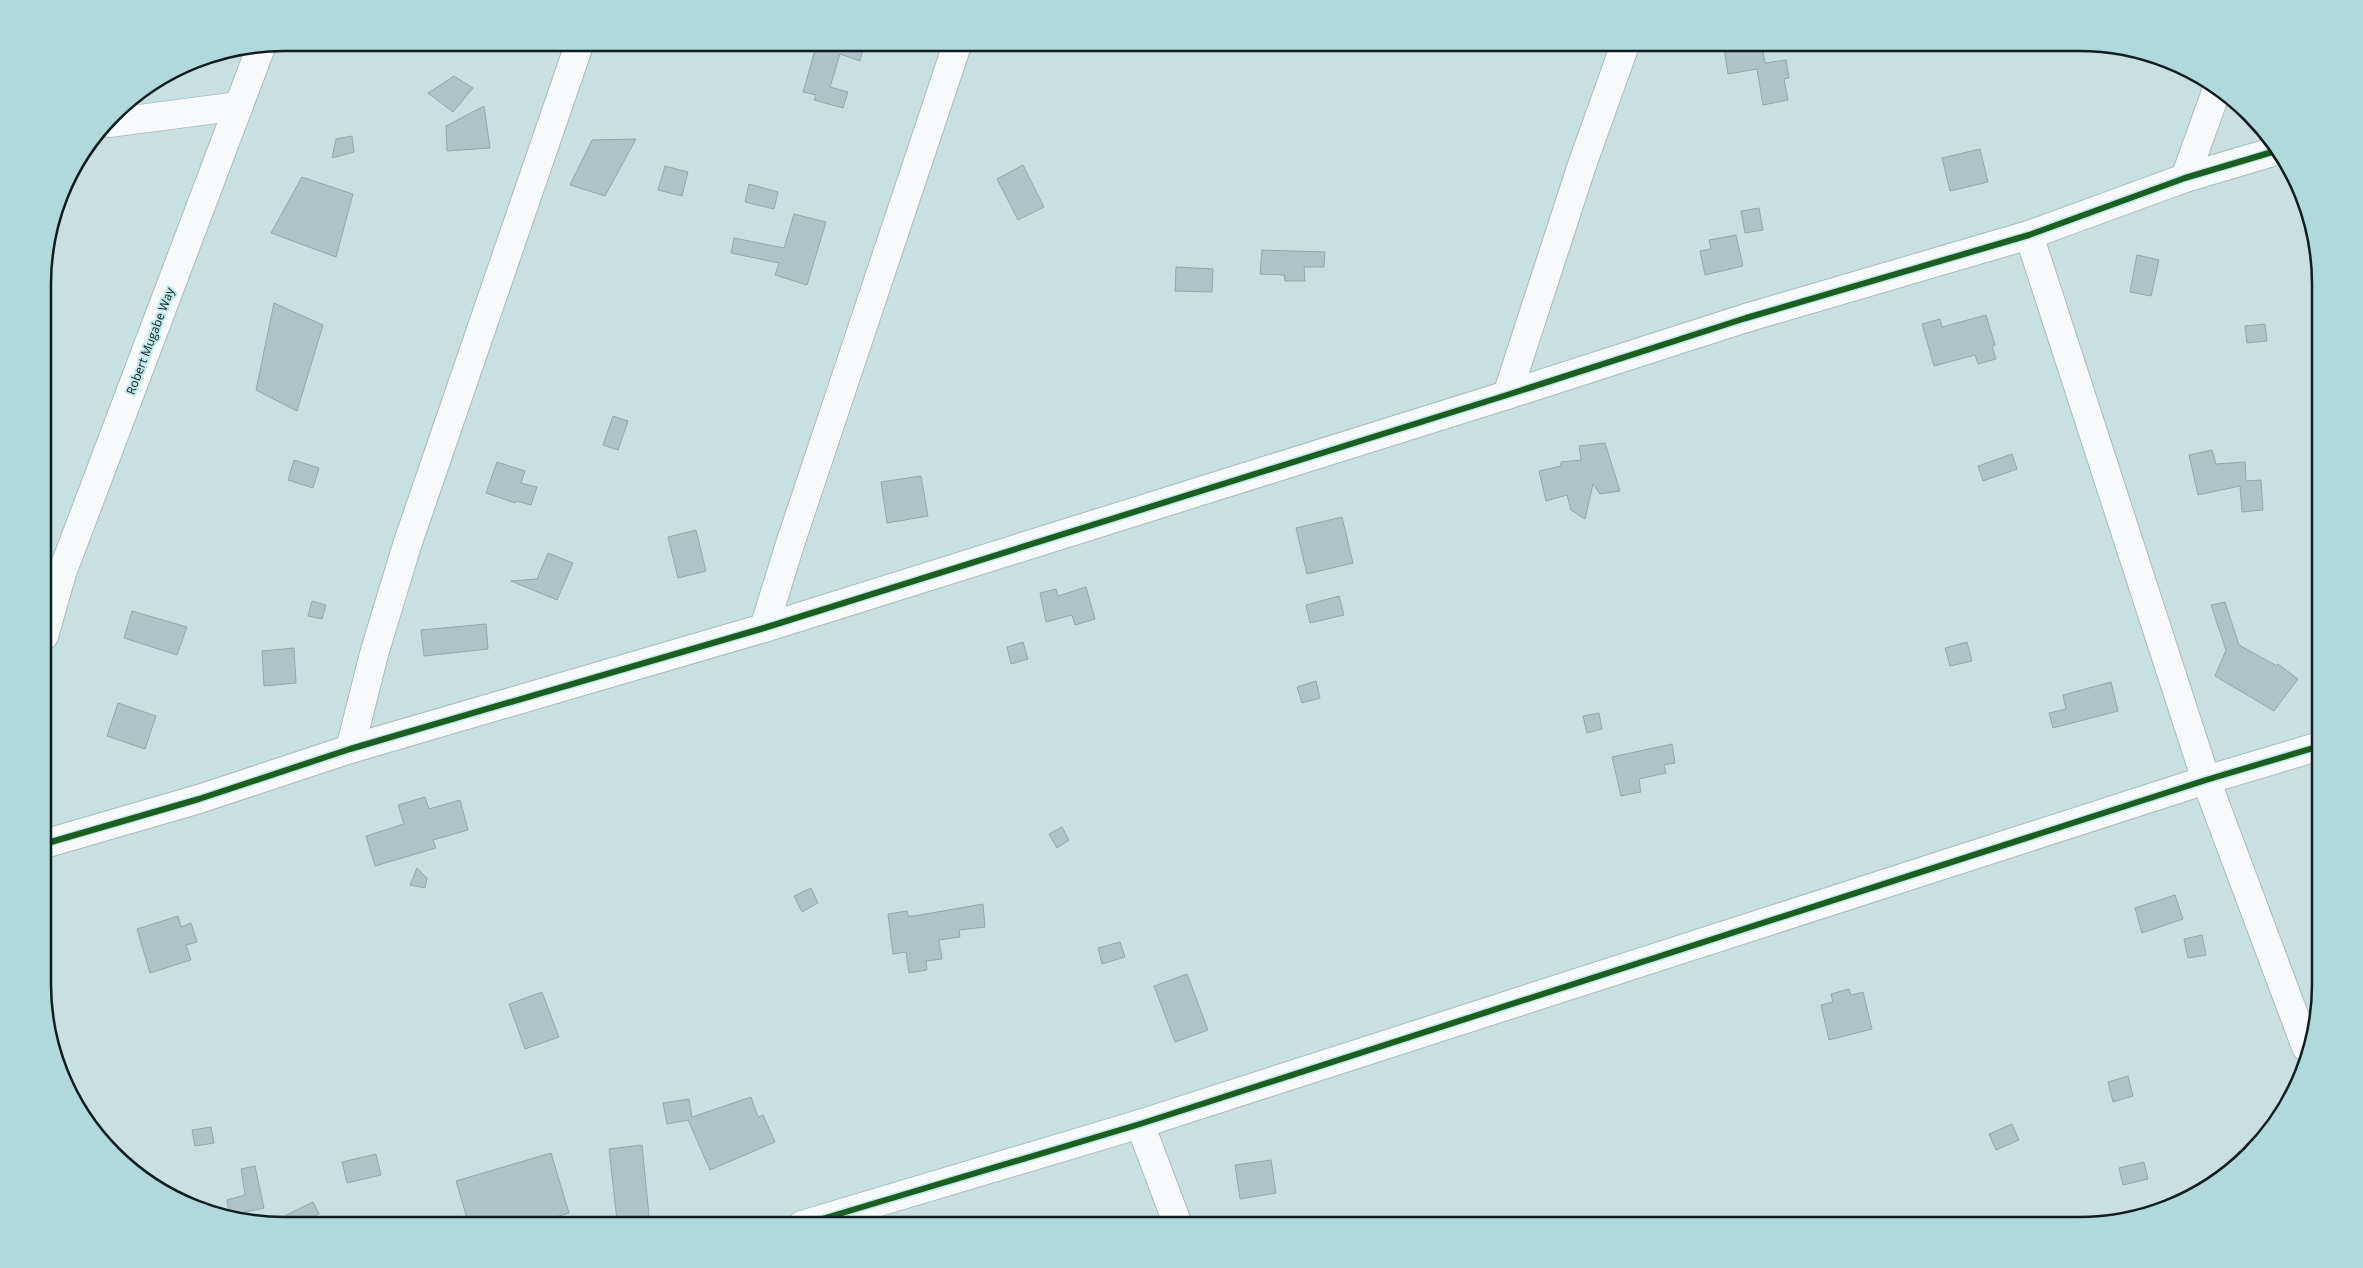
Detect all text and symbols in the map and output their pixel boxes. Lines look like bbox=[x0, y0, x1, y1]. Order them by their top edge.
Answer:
street label: Robert Mugabe Way bbox=[122, 284, 179, 397]

